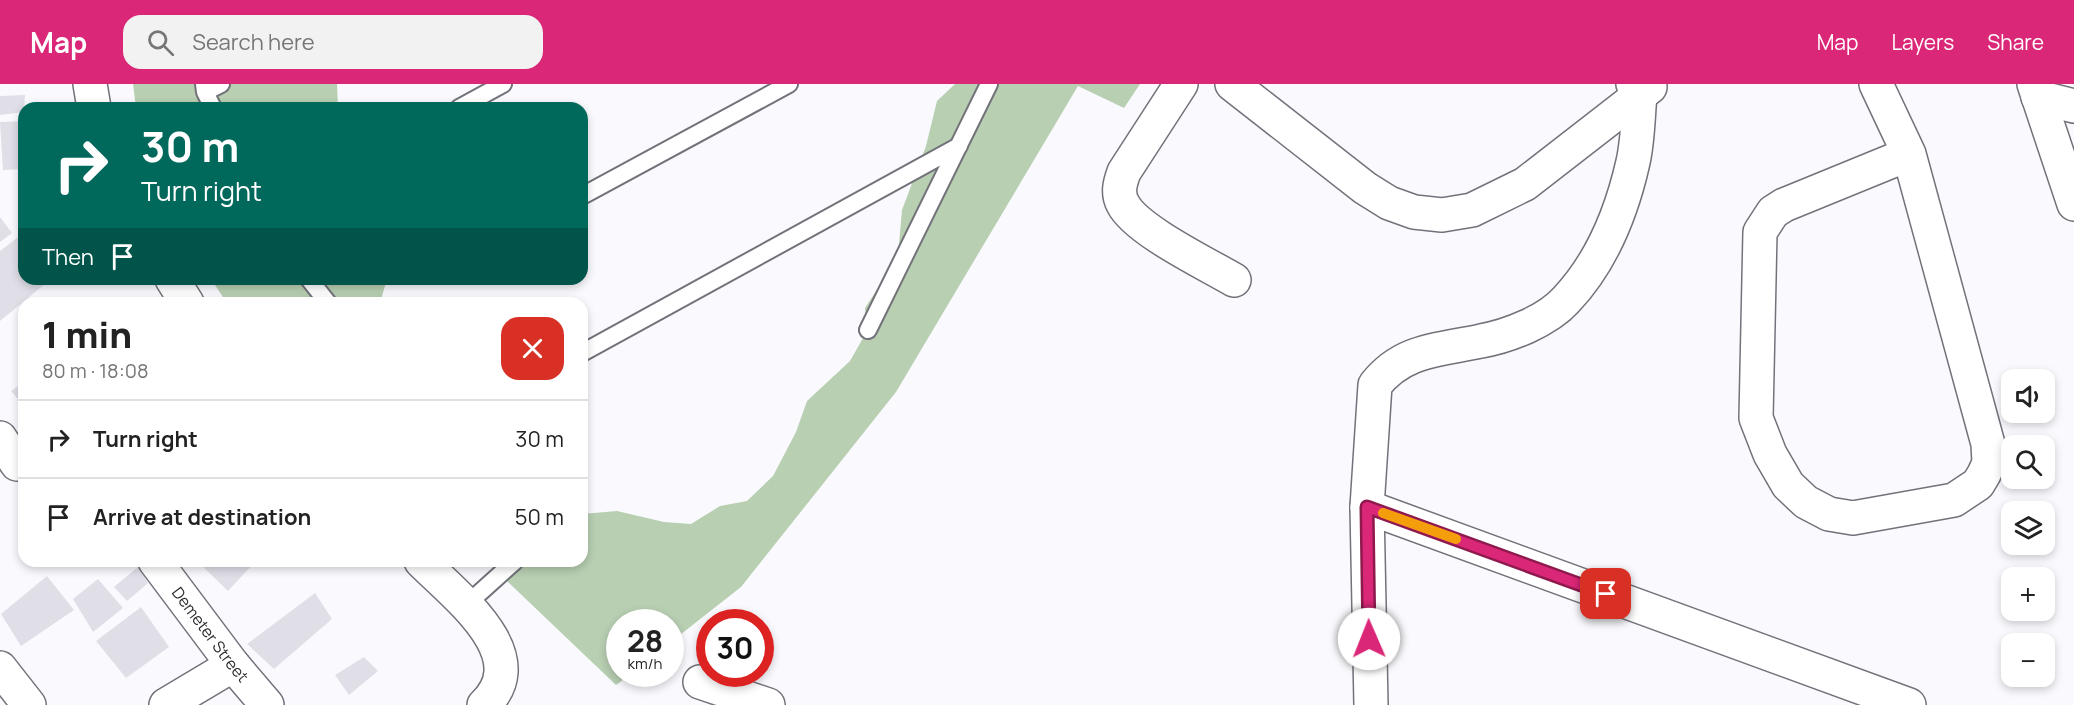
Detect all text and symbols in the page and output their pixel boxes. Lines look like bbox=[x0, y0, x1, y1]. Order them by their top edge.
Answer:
search box bbox=[123, 15, 543, 69]
text: Map bbox=[30, 23, 87, 61]
icon: search bbox=[144, 26, 177, 59]
text: Search here bbox=[192, 27, 315, 57]
text: Map bbox=[1817, 28, 1858, 56]
text: Layers bbox=[1891, 28, 1954, 56]
text: Share bbox=[1987, 28, 2044, 56]
text: 30 m bbox=[141, 117, 239, 175]
icon: right bbox=[42, 126, 120, 204]
text: Turn right bbox=[141, 172, 262, 209]
icon: arrive bbox=[106, 240, 139, 273]
text: Then bbox=[42, 242, 94, 272]
text: 1 min bbox=[42, 310, 132, 359]
button: close bbox=[501, 317, 564, 380]
text: 80 m · 18:08 bbox=[42, 357, 149, 384]
map controls bbox=[2001, 369, 2055, 687]
button: sound bbox=[2001, 369, 2055, 423]
icon: right bbox=[42, 423, 75, 456]
text: Turn right bbox=[93, 424, 198, 454]
text: 30 m bbox=[515, 424, 564, 454]
button: search bbox=[2001, 435, 2055, 489]
icon: arrive bbox=[42, 501, 75, 534]
button: layers bbox=[2001, 501, 2055, 555]
text: Arrive at destination bbox=[93, 502, 311, 532]
text: 50 m bbox=[515, 502, 564, 532]
button: + bbox=[2001, 567, 2055, 621]
pin bbox=[1580, 568, 1631, 619]
icon: arrive bbox=[1589, 577, 1622, 610]
street label: Demeter Street bbox=[167, 582, 254, 687]
position arrow bbox=[1337, 607, 1401, 671]
speed limit sign: 30 bbox=[696, 609, 774, 687]
text: 28 bbox=[627, 620, 663, 661]
button: − bbox=[2001, 633, 2055, 687]
text: km/h bbox=[628, 653, 662, 674]

